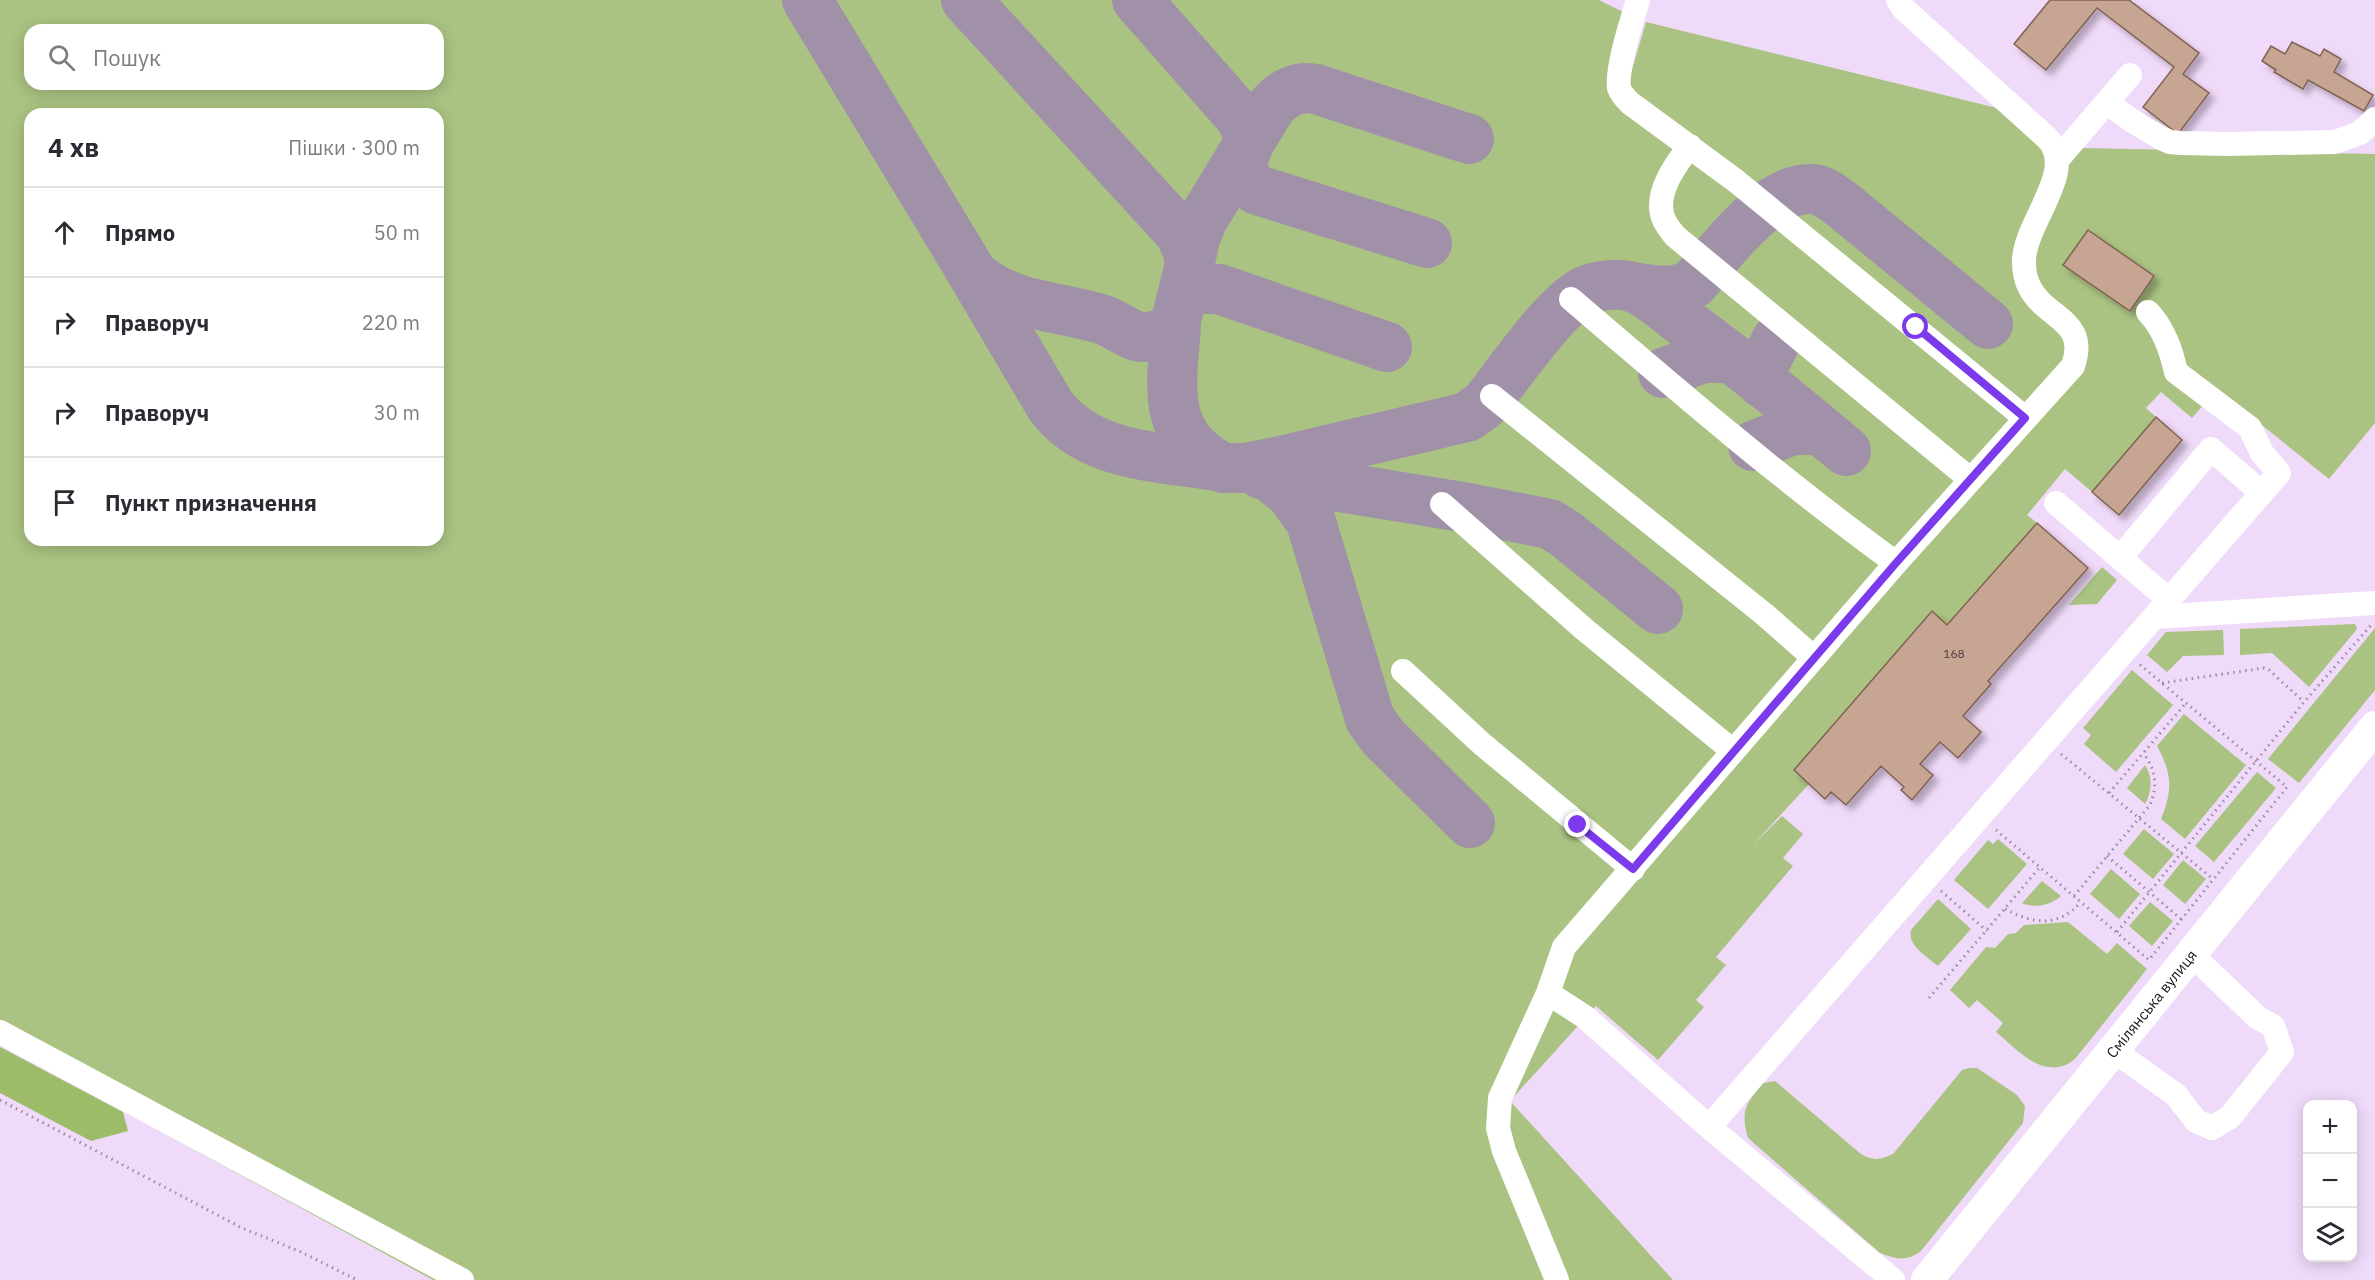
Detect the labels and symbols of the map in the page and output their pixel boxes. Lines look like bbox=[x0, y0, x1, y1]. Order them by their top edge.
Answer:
route start bbox=[1902, 313, 1928, 339]
house number: 168 bbox=[1943, 646, 1965, 661]
route end bbox=[1564, 811, 1590, 837]
street label: Смілянська вулиця bbox=[2102, 945, 2201, 1061]

